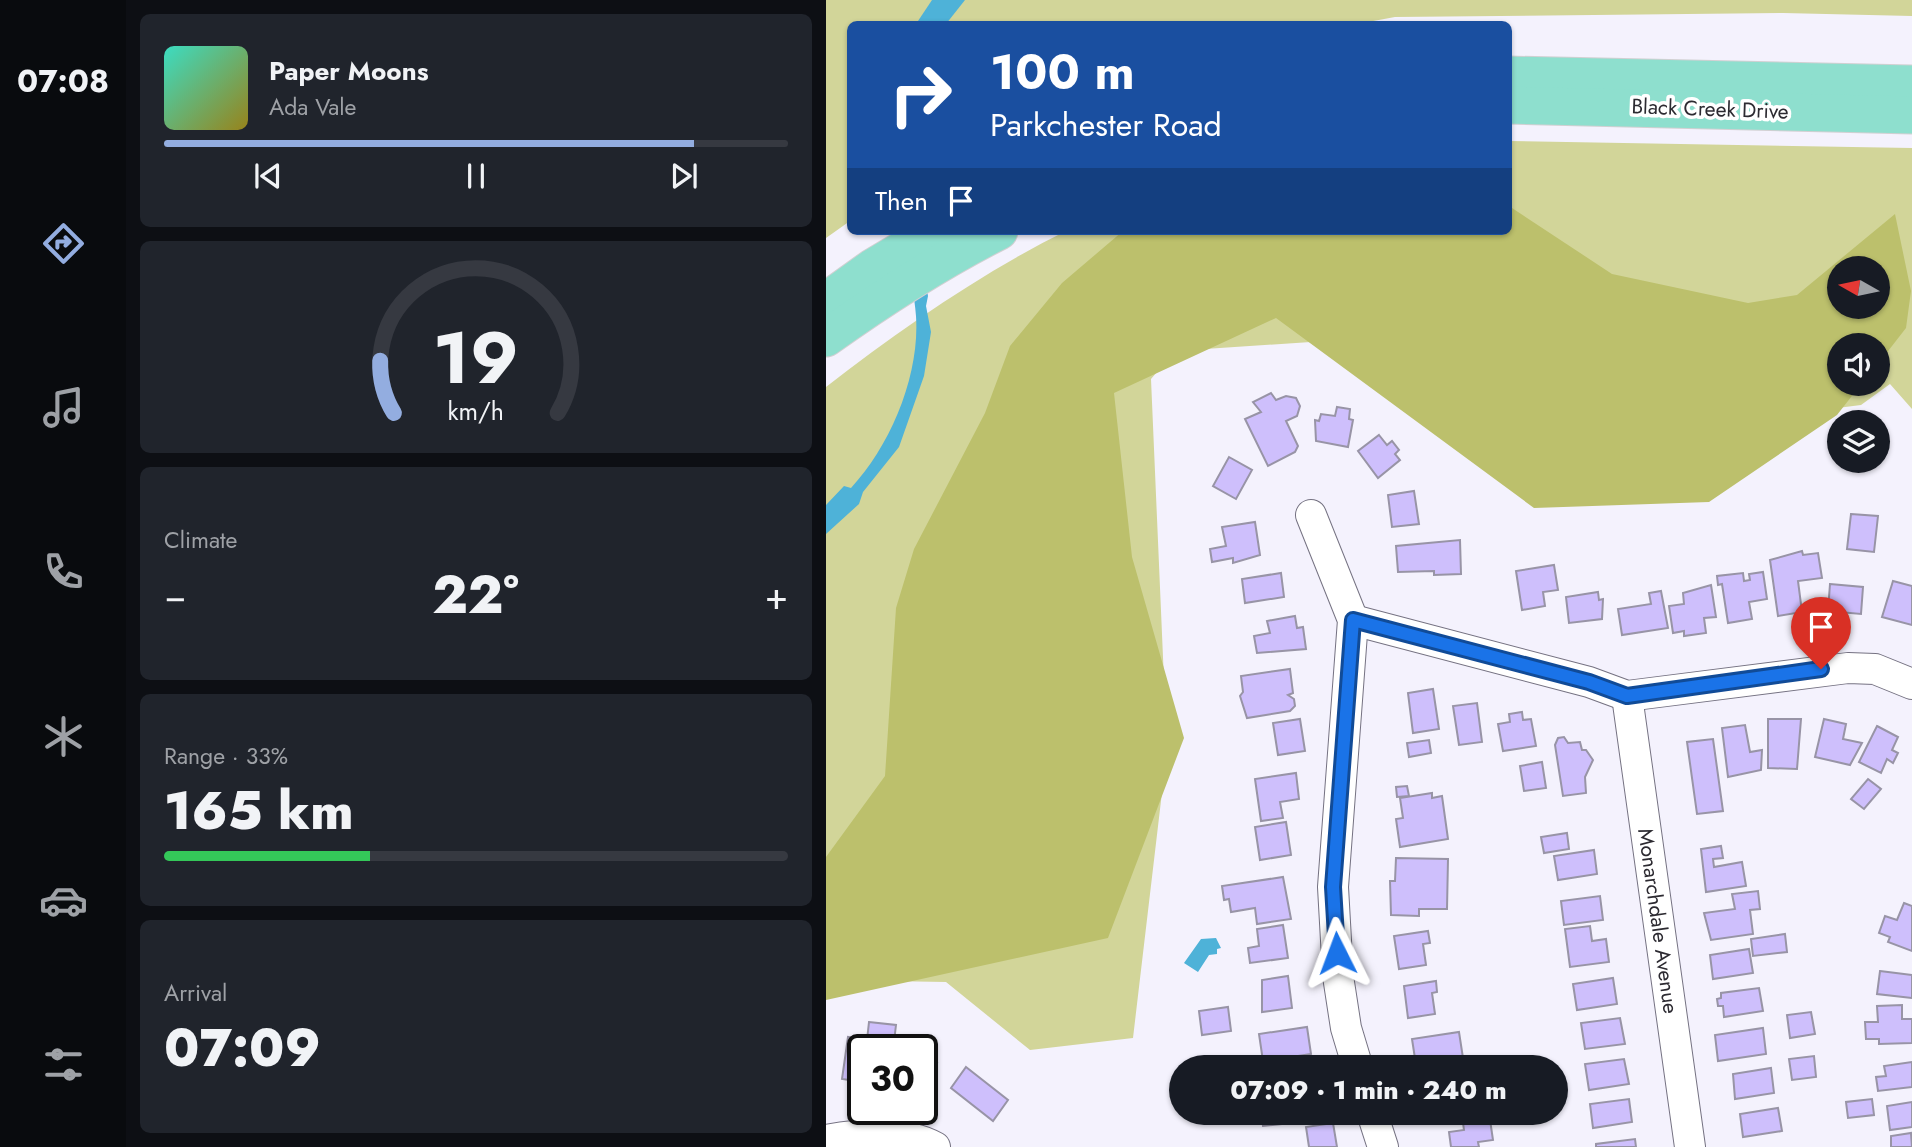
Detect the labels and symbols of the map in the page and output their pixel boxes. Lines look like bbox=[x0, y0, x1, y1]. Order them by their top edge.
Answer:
street label: Black Creek Drive bbox=[1631, 91, 1789, 127]
north arrow bbox=[1827, 256, 1890, 318]
pin bbox=[1791, 597, 1851, 669]
street label: Monarchdale Avenue bbox=[1630, 826, 1686, 1016]
position arrow bbox=[1300, 916, 1374, 990]
speed limit sign: 30 bbox=[847, 1034, 938, 1125]

